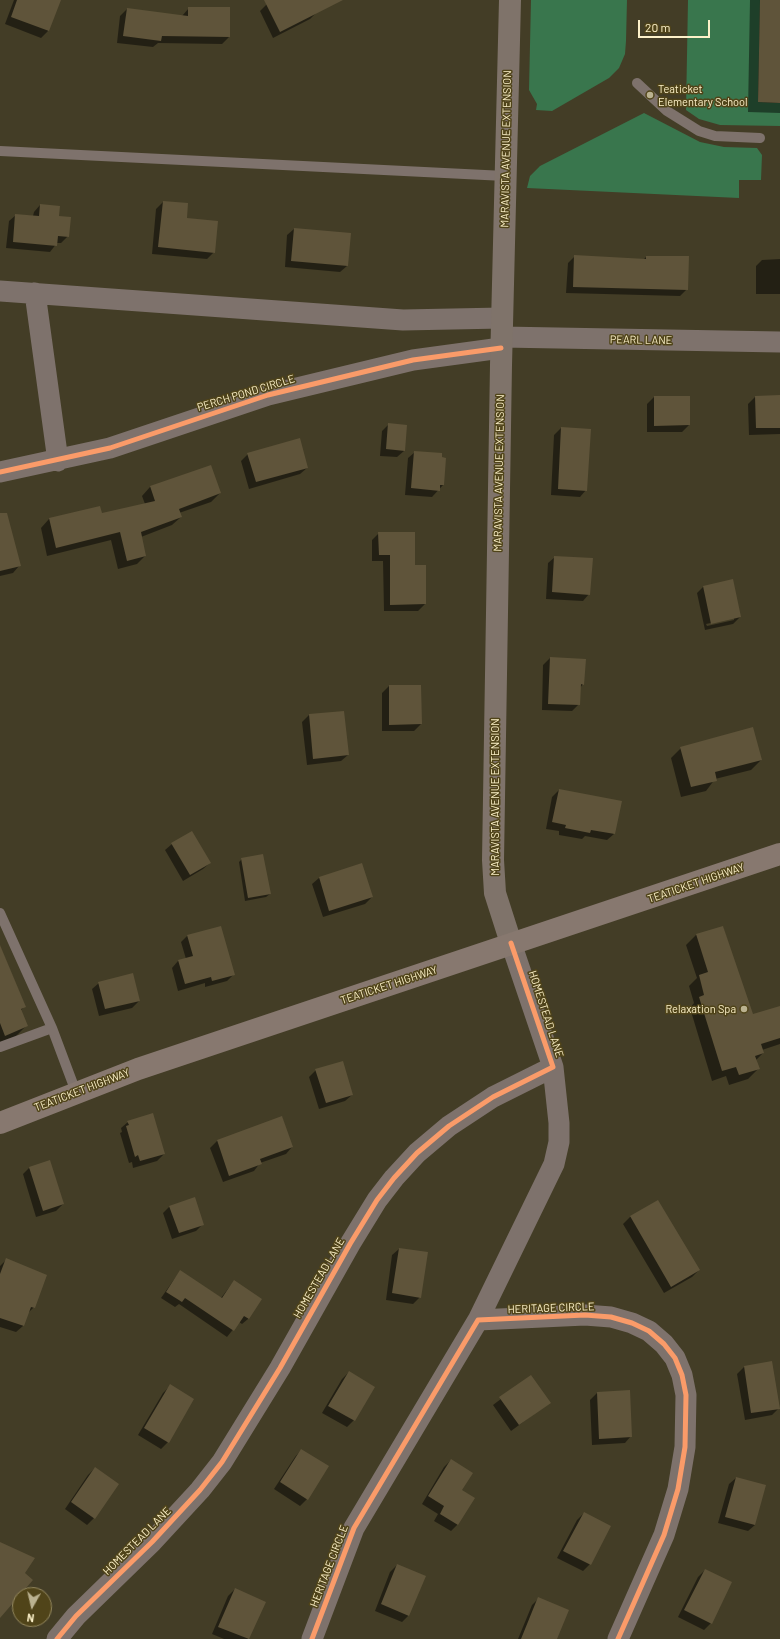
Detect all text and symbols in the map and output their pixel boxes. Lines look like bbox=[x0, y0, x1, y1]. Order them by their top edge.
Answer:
scale bar bbox=[640, 12, 712, 38]
text: 20 m bbox=[645, 20, 671, 34]
street label: MARAVISTA AVENUE EXTENSION bbox=[498, 70, 514, 228]
place label: Teaticket Elementary School bbox=[658, 82, 748, 108]
marker: Teaticket Elementary School bbox=[645, 90, 655, 100]
street label: PEARL LANE bbox=[610, 333, 672, 347]
street label: PERCH POND CIRCLE bbox=[196, 372, 296, 414]
street label: MARAVISTA AVENUE EXTENSION bbox=[491, 394, 507, 552]
street label: MARAVISTA AVENUE EXTENSION bbox=[488, 718, 502, 876]
street label: TEATICKET HIGHWAY bbox=[646, 860, 746, 906]
street label: TEATICKET HIGHWAY bbox=[339, 963, 439, 1007]
street label: HOMESTEAD LANE bbox=[526, 969, 566, 1059]
place label: Relaxation Spa bbox=[665, 1002, 736, 1016]
marker: Relaxation Spa bbox=[739, 1004, 749, 1014]
street label: TEATICKET HIGHWAY bbox=[32, 1066, 132, 1114]
street label: HOMESTEAD LANE bbox=[291, 1235, 347, 1321]
street label: HERITAGE CIRCLE bbox=[507, 1300, 595, 1316]
street label: HOMESTEAD LANE bbox=[100, 1504, 174, 1578]
street label: HERITAGE CIRCLE bbox=[307, 1523, 351, 1609]
north arrow bbox=[12, 1587, 52, 1627]
text: N bbox=[26, 1611, 35, 1625]

